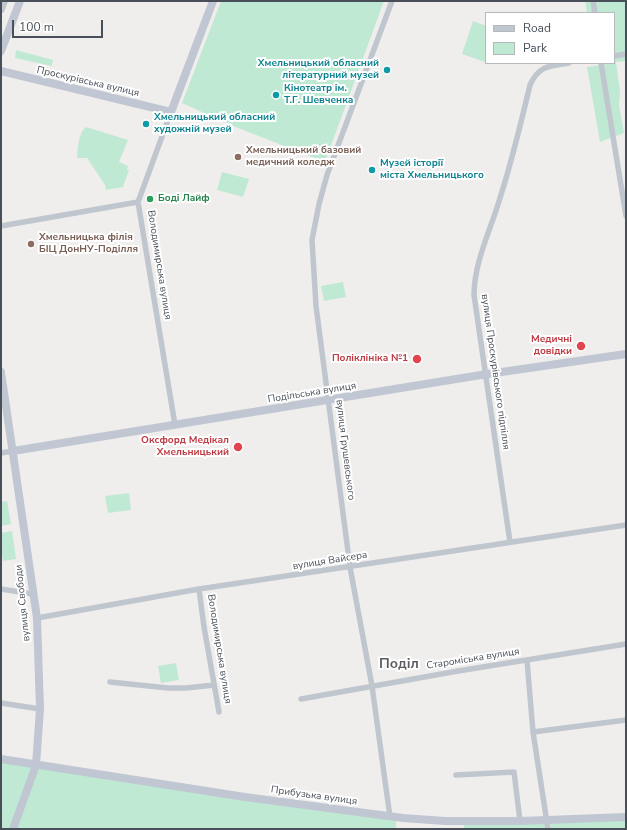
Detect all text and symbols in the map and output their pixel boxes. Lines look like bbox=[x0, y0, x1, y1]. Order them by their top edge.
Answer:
scale bar bbox=[14, 12, 105, 38]
legend bbox=[485, 12, 615, 64]
text: 100 m bbox=[19, 19, 54, 35]
text: Road bbox=[523, 20, 551, 36]
text: Park bbox=[523, 40, 547, 56]
place label: Хмельницький обласний літературний музей bbox=[258, 58, 379, 82]
street label: Проскурівська вулиця bbox=[36, 64, 140, 100]
marker: Хмельницький обласний літературний музей bbox=[382, 65, 392, 75]
place label: Кінотеатр ім. Т.Г. Шевченка bbox=[284, 83, 353, 106]
marker: Кінотеатр ім. Т.Г. Шевченка bbox=[271, 90, 281, 100]
place label: Хмельницький обласний художній музей bbox=[154, 112, 275, 136]
marker: Хмельницький обласний художній музей bbox=[141, 119, 151, 129]
place label: Хмельницький базовий медичний коледж bbox=[246, 145, 361, 168]
marker: Хмельницький базовий медичний коледж bbox=[233, 152, 243, 162]
place label: Музей історії міста Хмельницького bbox=[380, 158, 484, 182]
marker: Музей історії міста Хмельницького bbox=[367, 165, 377, 175]
place label: Боді Лайф bbox=[158, 193, 210, 205]
marker: Боді Лайф bbox=[145, 194, 155, 204]
street label: Володимирська вулиця bbox=[144, 209, 174, 321]
place label: Хмельницька філія БІЦ ДонНУ-Поділля bbox=[39, 232, 138, 256]
marker: Хмельницька філія БІЦ ДонНУ-Поділля bbox=[26, 239, 36, 249]
street label: вулиця Проскурівського підпілля bbox=[478, 293, 512, 451]
place label: Медичні довідки bbox=[531, 334, 572, 358]
marker: Медичні довідки bbox=[575, 340, 587, 352]
place label: Поліклініка №1 bbox=[332, 353, 408, 365]
marker: Поліклініка №1 bbox=[411, 353, 423, 365]
street label: Подільська вулиця bbox=[267, 380, 357, 406]
street label: вулиця Грушевського bbox=[333, 399, 357, 501]
place label: Оксфорд Медікал Хмельницький bbox=[141, 435, 229, 458]
marker: Оксфорд Медікал Хмельницький bbox=[232, 441, 244, 453]
street label: вулиця Вайсера bbox=[292, 549, 368, 573]
street label: вулиця Свободи bbox=[13, 564, 33, 642]
street label: Володимирська вулиця bbox=[204, 593, 234, 705]
street label: Староміська вулиця bbox=[426, 646, 520, 672]
district label: Поділ bbox=[379, 657, 419, 673]
street label: Прибузька вулиця bbox=[270, 784, 358, 808]

